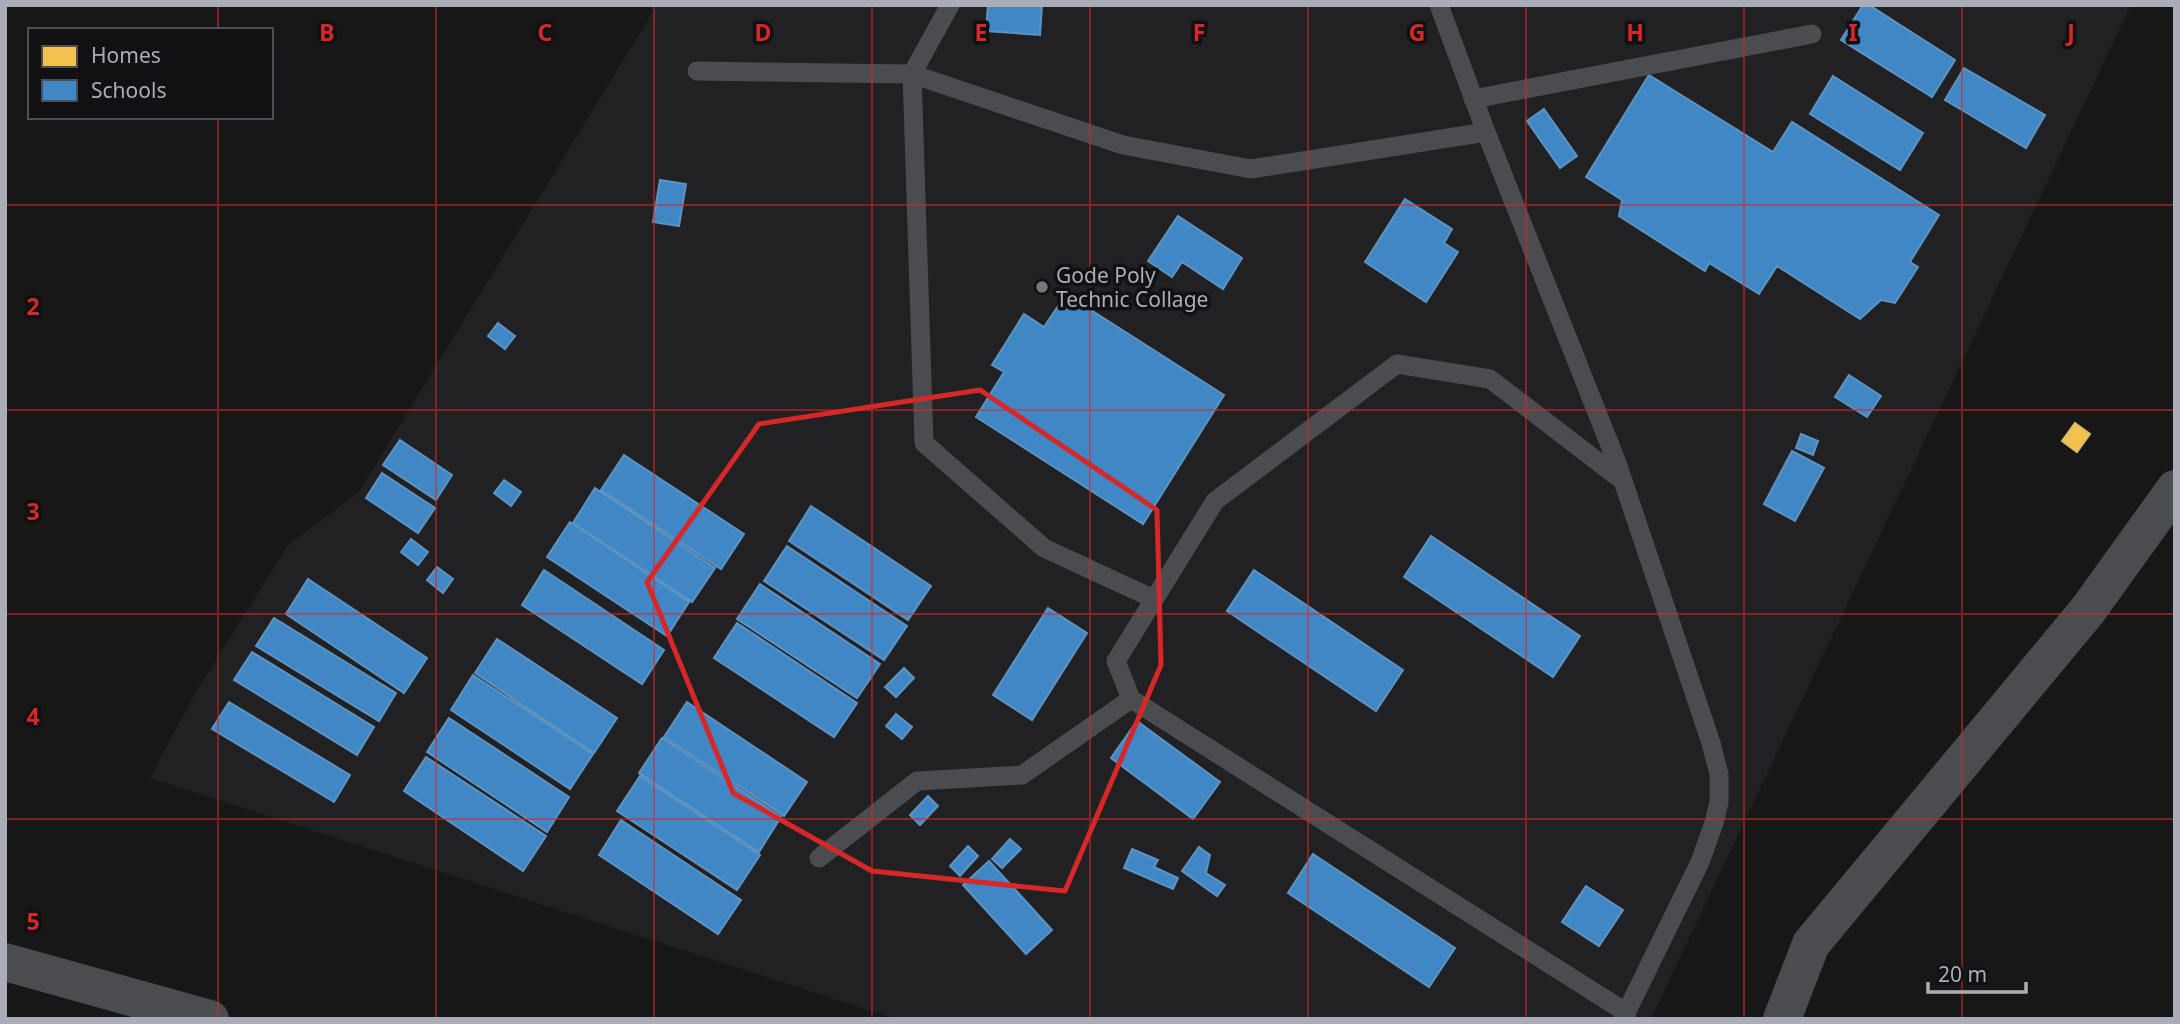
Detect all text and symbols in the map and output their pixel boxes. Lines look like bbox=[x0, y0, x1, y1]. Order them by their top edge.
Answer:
text: B bbox=[319, 16, 335, 48]
text: C bbox=[538, 16, 553, 48]
text: D bbox=[755, 16, 771, 48]
text: E bbox=[975, 16, 987, 48]
text: F bbox=[1193, 16, 1205, 48]
text: G bbox=[1409, 16, 1425, 48]
text: H bbox=[1626, 16, 1644, 48]
text: I bbox=[1849, 16, 1858, 48]
text: J bbox=[2065, 16, 2075, 48]
legend bbox=[28, 28, 273, 119]
text: Homes bbox=[91, 41, 161, 69]
text: Schools bbox=[91, 76, 166, 104]
place label: Gode Poly Technic Collage bbox=[1056, 261, 1208, 313]
marker: Gode Poly Technic Collage bbox=[1034, 279, 1050, 295]
text: 2 bbox=[26, 290, 40, 322]
text: 3 bbox=[26, 495, 40, 527]
text: 4 bbox=[26, 700, 40, 732]
text: 5 bbox=[26, 905, 40, 937]
scale bar bbox=[1928, 950, 2026, 994]
text: 20 m bbox=[1938, 960, 1987, 988]

